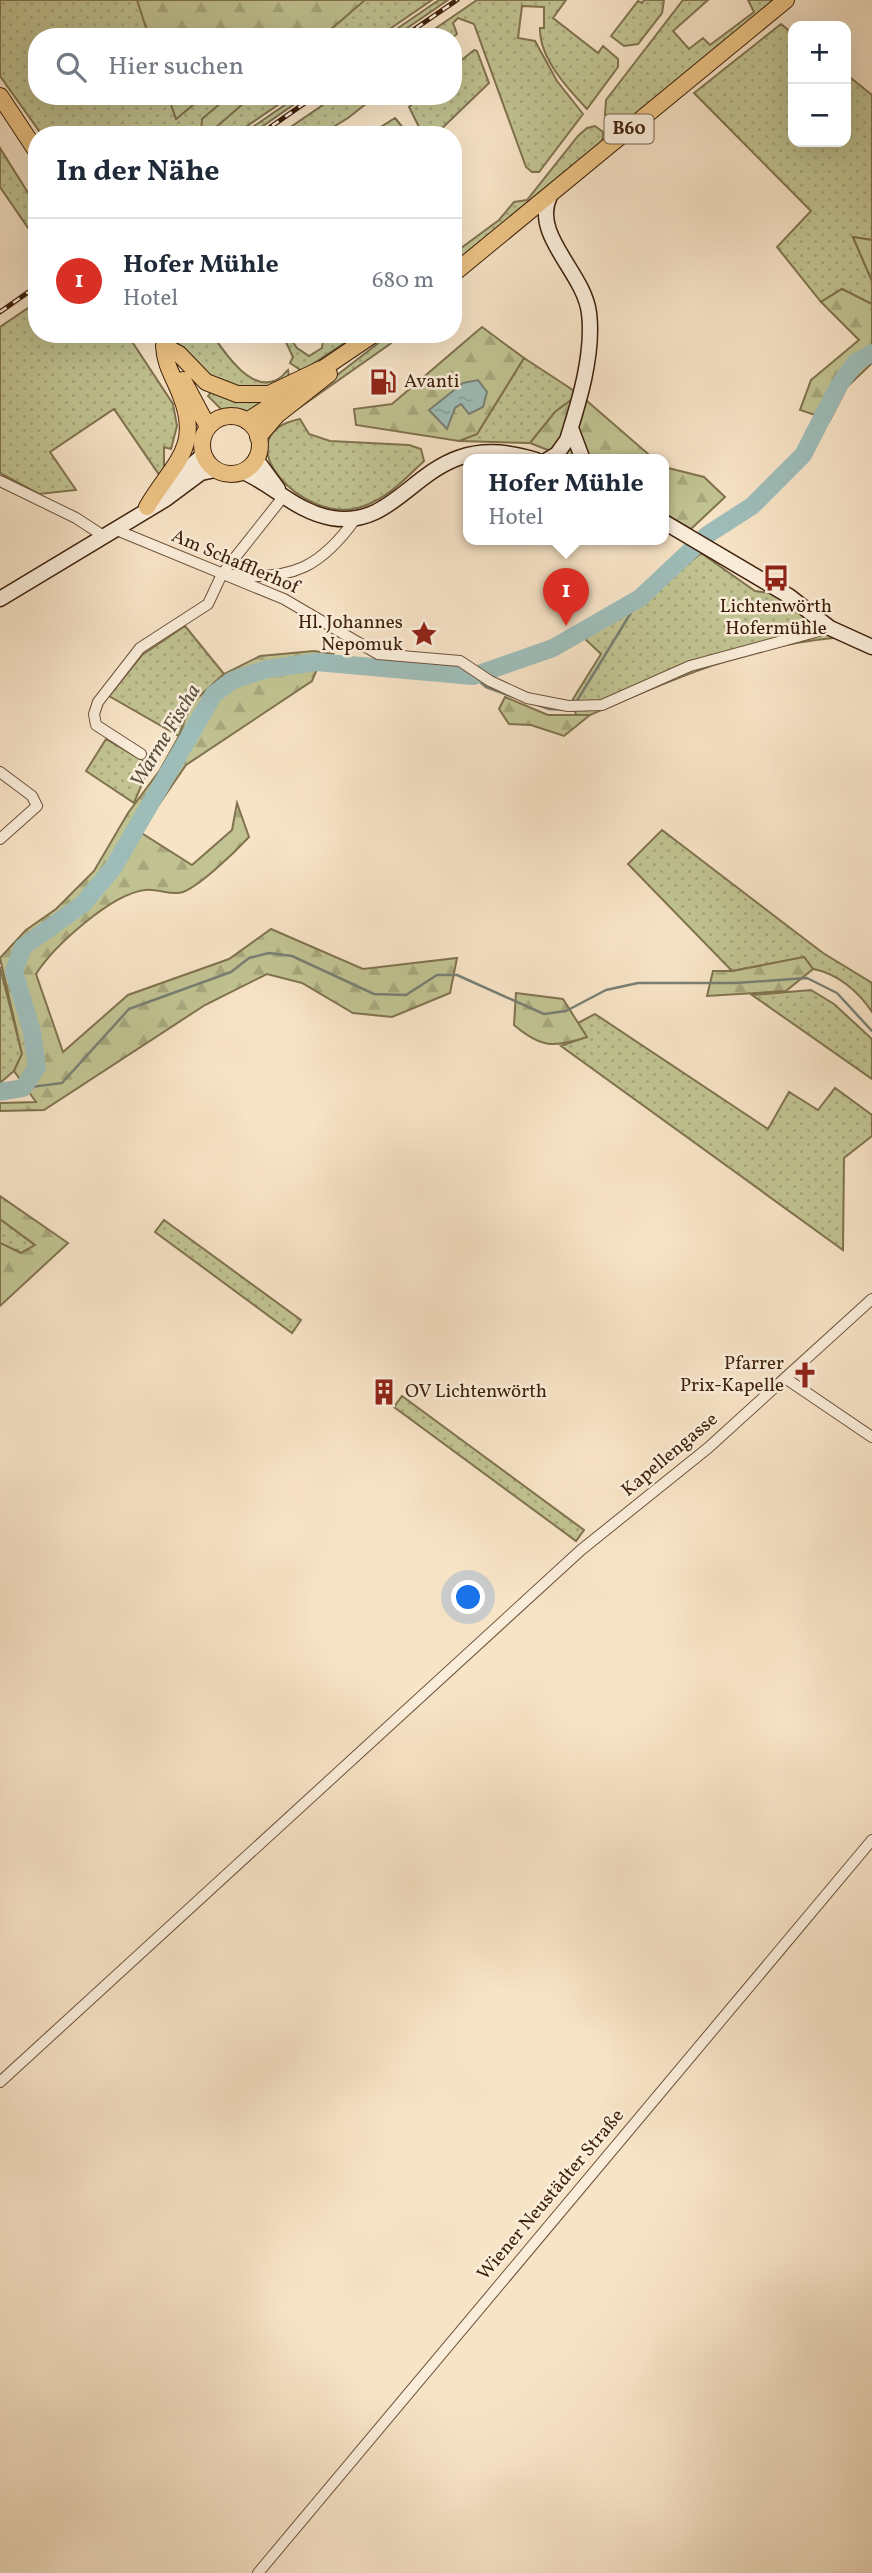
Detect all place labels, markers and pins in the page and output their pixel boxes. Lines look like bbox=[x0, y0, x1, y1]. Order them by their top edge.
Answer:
fuel station icon: Avanti bbox=[368, 367, 398, 397]
place label: Avanti bbox=[404, 369, 460, 395]
bus stop icon: Lichtenwörth Hofermühle bbox=[761, 563, 791, 593]
pin: 1 bbox=[543, 568, 589, 626]
place label: Lichtenwörth Hofermühle bbox=[720, 594, 832, 642]
place label: Hl. Johannes Nepomuk bbox=[298, 610, 403, 658]
place icon: Hl. Johannes Nepomuk bbox=[409, 619, 439, 649]
place label: Pfarrer Prix-Kapelle bbox=[680, 1351, 784, 1399]
church icon: Pfarrer Prix-Kapelle bbox=[790, 1360, 820, 1390]
building icon: OV Lichtenwörth bbox=[369, 1377, 399, 1407]
place label: OV Lichtenwörth bbox=[405, 1379, 547, 1405]

